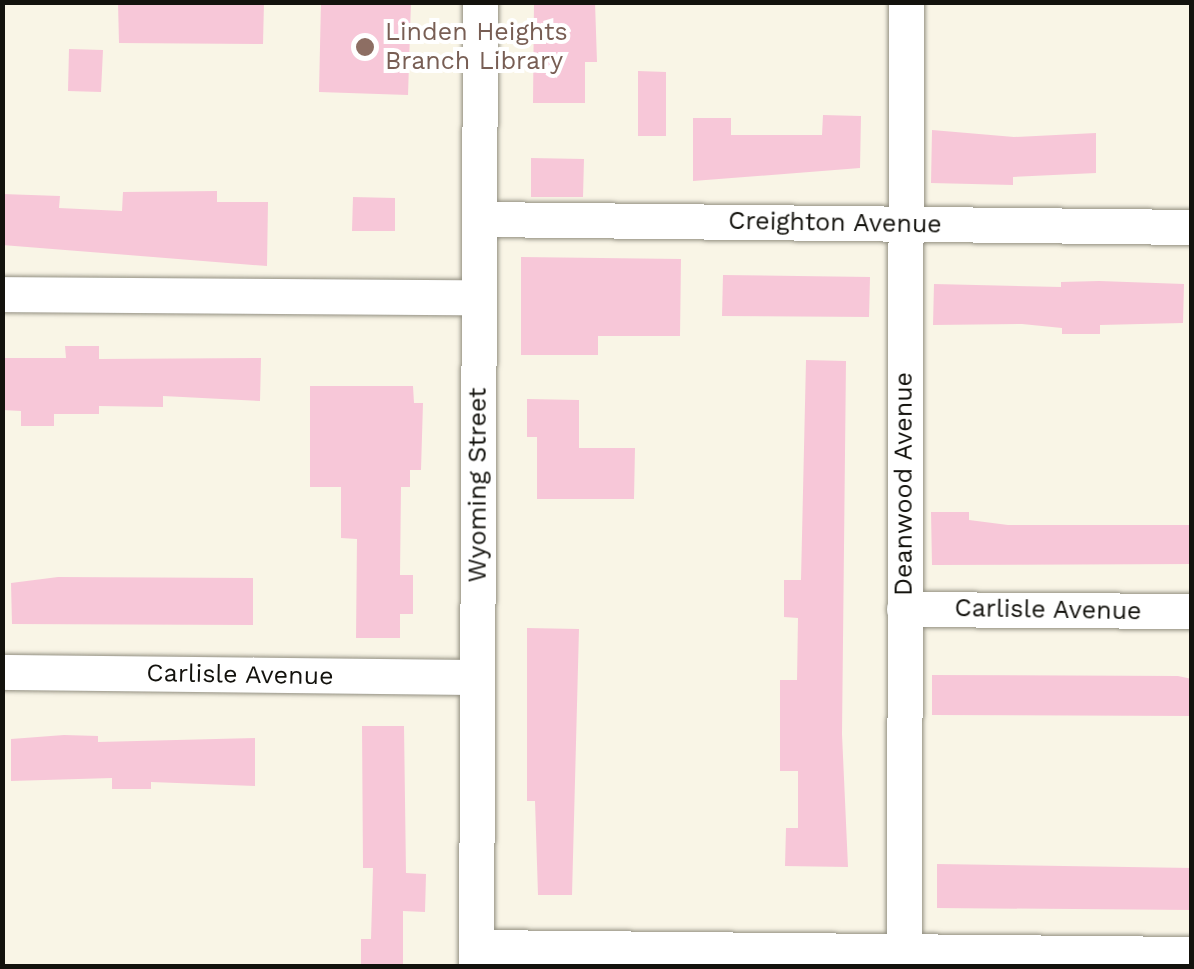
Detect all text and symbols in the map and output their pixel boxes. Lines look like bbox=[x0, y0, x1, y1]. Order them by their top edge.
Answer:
place label: Linden Heights Branch Library bbox=[385, 18, 568, 77]
marker: Linden Heights Branch Library bbox=[354, 36, 376, 58]
street label: Creighton Avenue bbox=[727, 206, 943, 240]
street label: Deanwood Avenue bbox=[889, 372, 919, 596]
street label: Wyoming Street bbox=[463, 388, 493, 582]
street label: Carlisle Avenue bbox=[954, 593, 1142, 627]
street label: Carlisle Avenue bbox=[146, 658, 334, 692]

